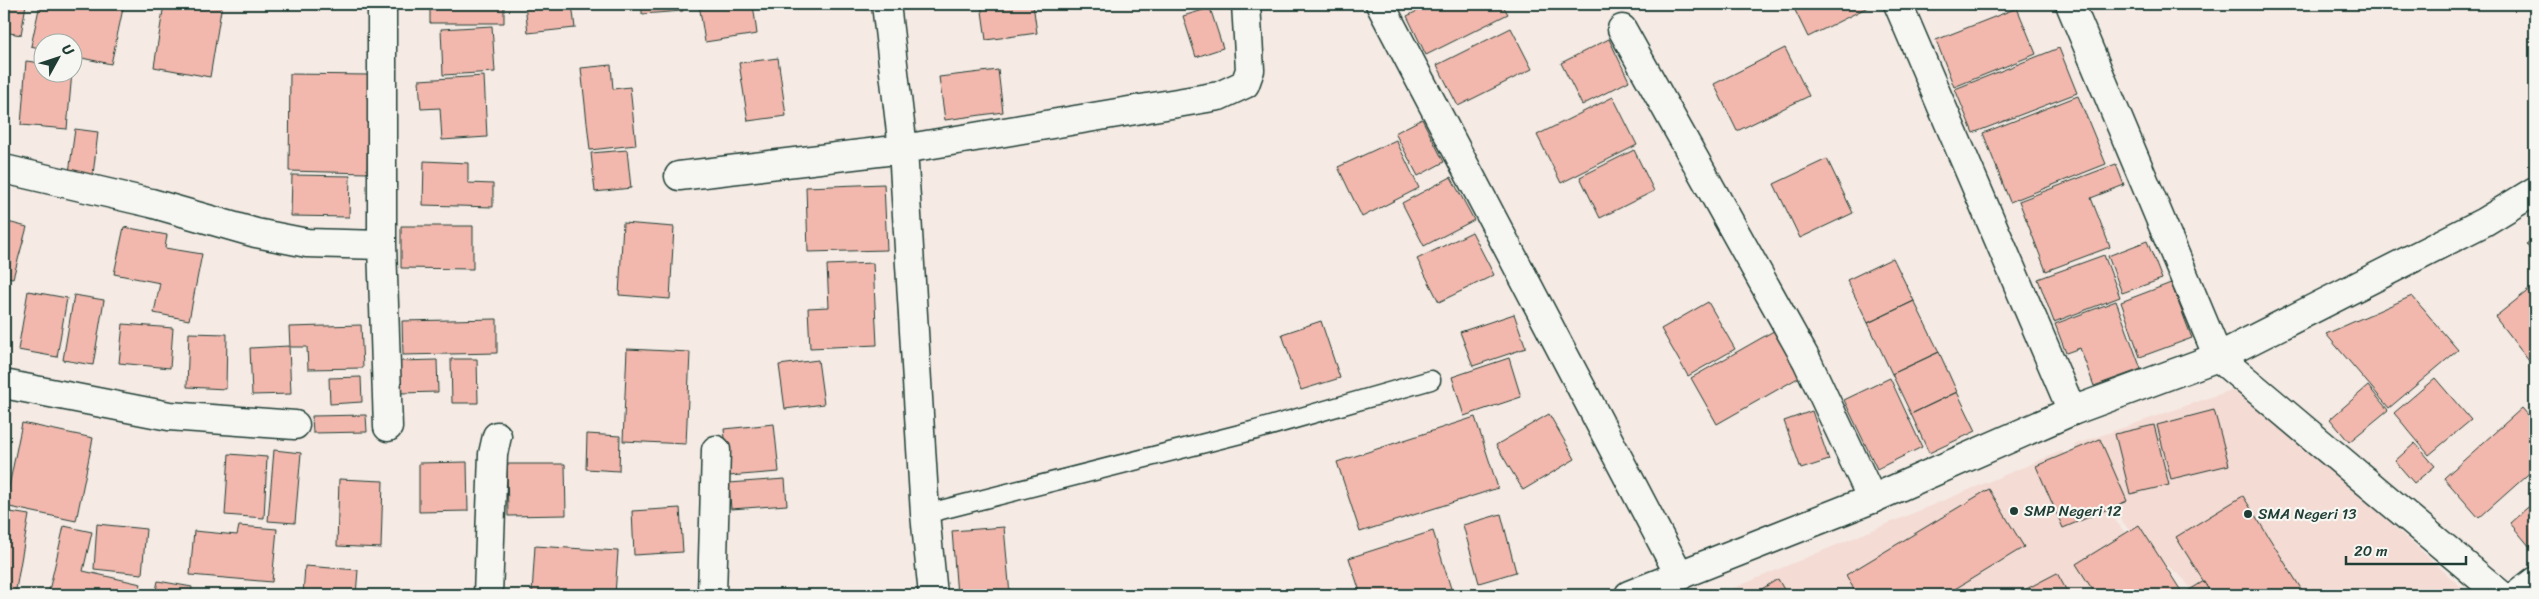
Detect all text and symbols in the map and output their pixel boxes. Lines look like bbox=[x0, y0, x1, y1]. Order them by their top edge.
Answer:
north arrow bbox=[32, 32, 82, 82]
text: U bbox=[55, 38, 81, 62]
place label: SMP Negeri 12 bbox=[2024, 498, 2122, 524]
place label: SMA Negeri 13 bbox=[2258, 501, 2356, 527]
marker: SMP Negeri 12 bbox=[2008, 505, 2020, 517]
marker: SMA Negeri 13 bbox=[2242, 508, 2254, 520]
scale bar bbox=[2346, 534, 2466, 566]
text: 20 m bbox=[2354, 538, 2388, 564]

